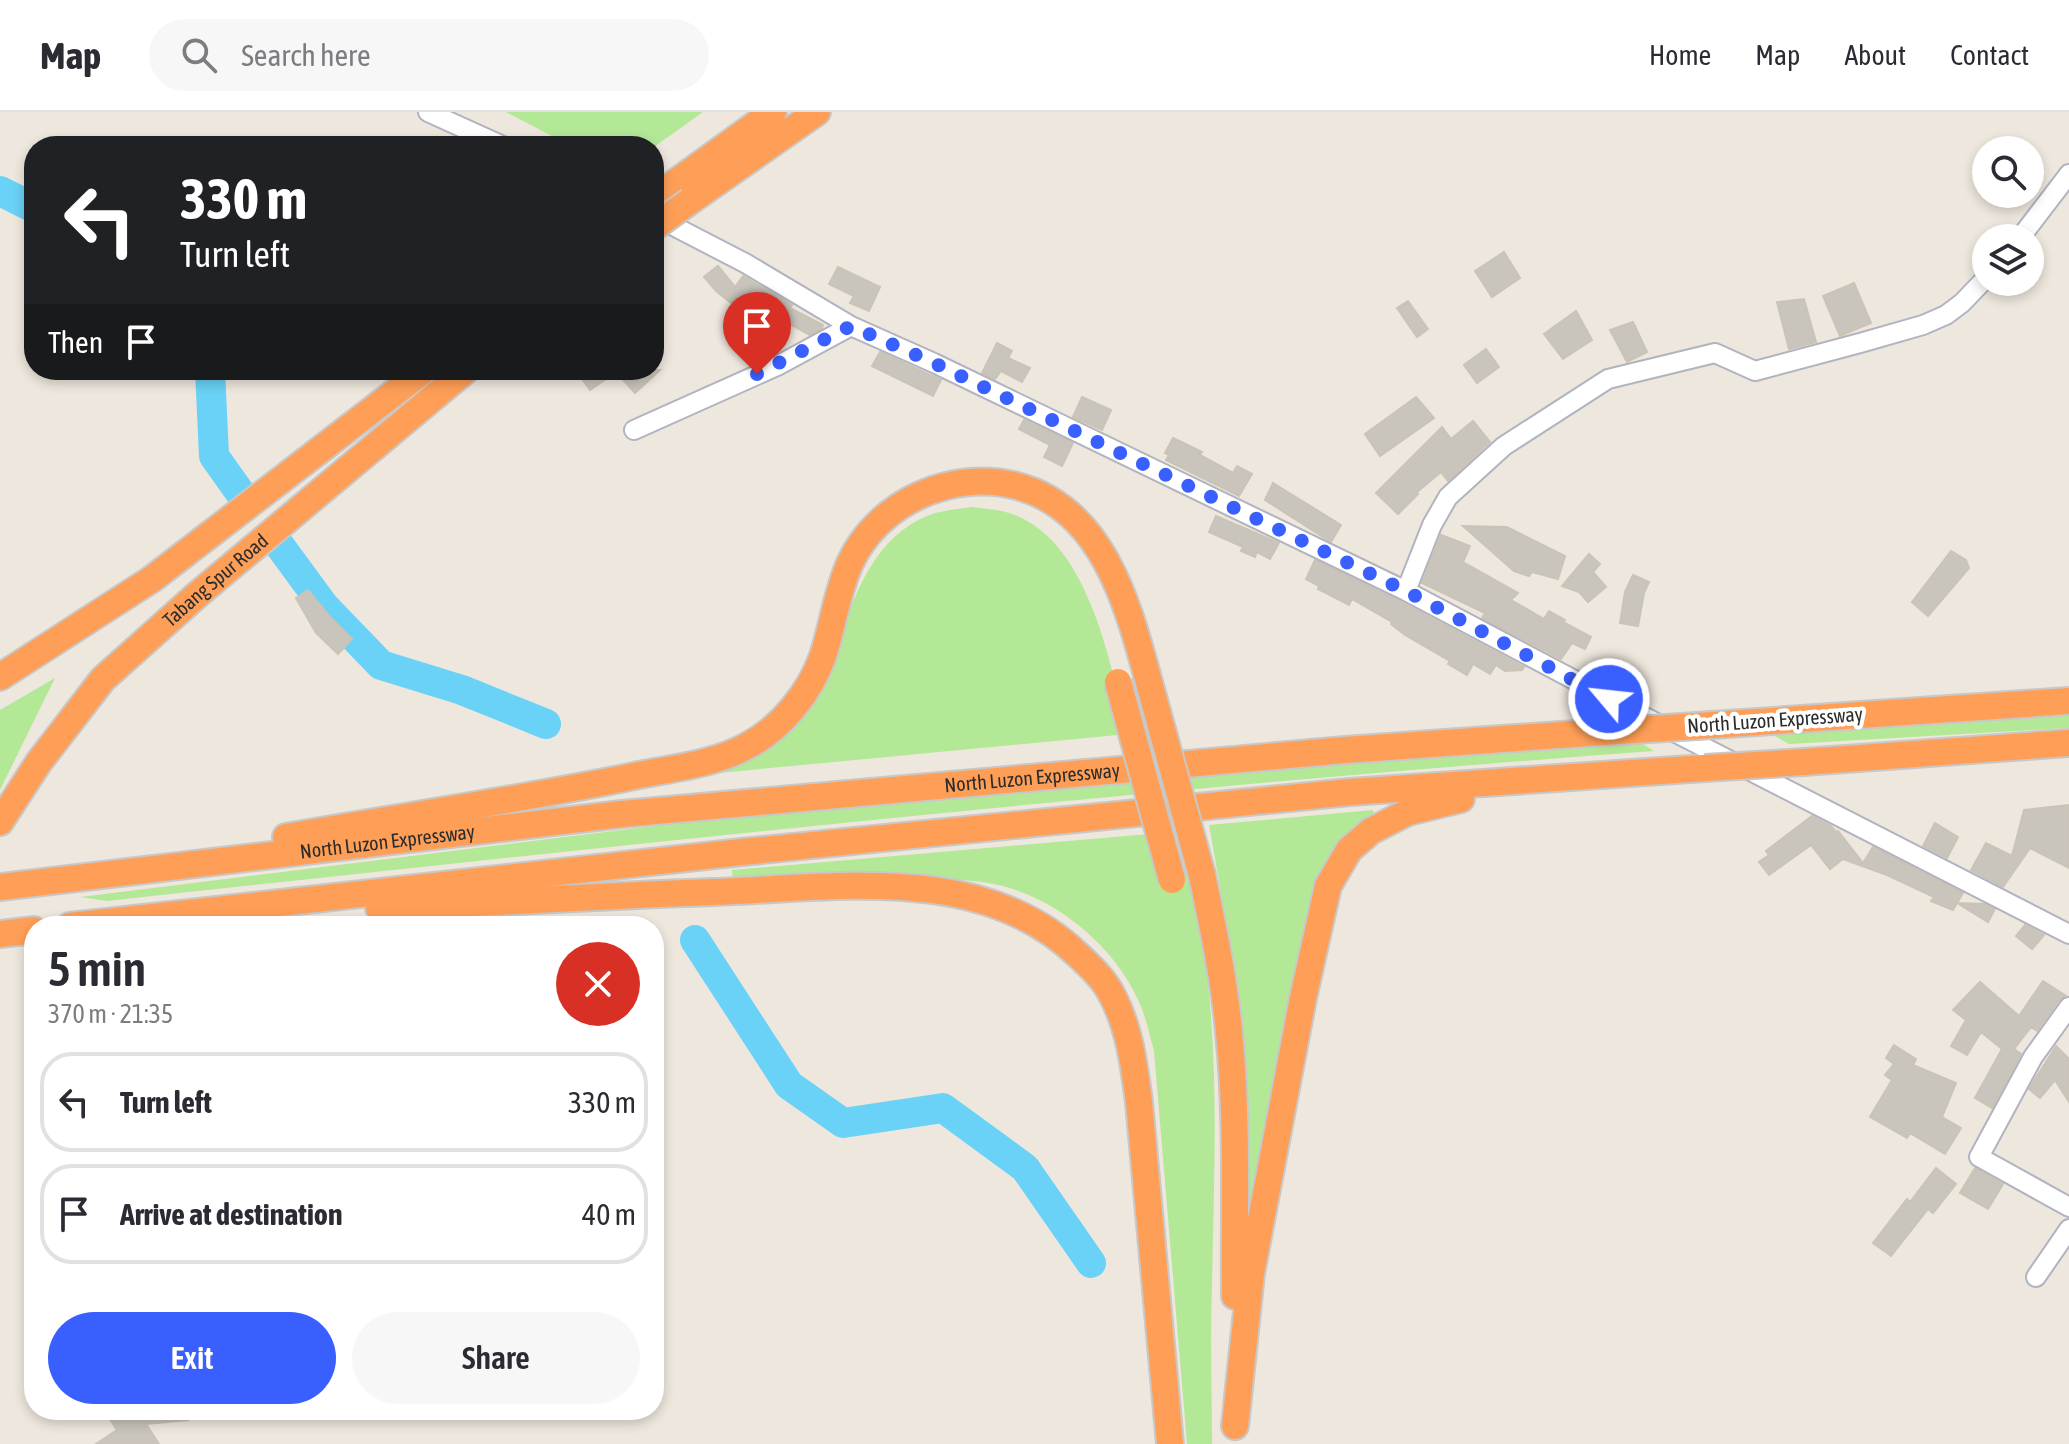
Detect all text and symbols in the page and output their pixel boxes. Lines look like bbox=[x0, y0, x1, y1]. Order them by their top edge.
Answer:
search box bbox=[149, 19, 709, 91]
icon: search bbox=[177, 33, 221, 77]
text: Map bbox=[40, 34, 101, 77]
text: Search here bbox=[241, 38, 371, 72]
text: Home bbox=[1649, 39, 1711, 71]
text: Map bbox=[1755, 39, 1800, 71]
text: About bbox=[1844, 39, 1906, 71]
text: Contact bbox=[1950, 39, 2029, 71]
map controls bbox=[1972, 136, 2044, 296]
button: search bbox=[1972, 136, 2044, 208]
text: 330 m bbox=[180, 167, 307, 231]
icon: left bbox=[48, 168, 152, 272]
button: layers bbox=[1972, 224, 2044, 296]
text: Turn left bbox=[180, 233, 290, 275]
pin bbox=[723, 292, 791, 374]
icon: arrive bbox=[735, 304, 779, 348]
icon: arrive bbox=[119, 320, 163, 364]
text: Then bbox=[48, 325, 103, 359]
street label: Tabang Spur Road bbox=[158, 529, 272, 631]
position arrow bbox=[1567, 657, 1651, 741]
street label: North Luzon Expressway bbox=[1686, 702, 1863, 737]
street label: North Luzon Expressway bbox=[943, 758, 1121, 796]
street label: North Luzon Expressway bbox=[299, 819, 476, 863]
text: 5 min bbox=[48, 941, 146, 996]
button: close bbox=[556, 942, 640, 1026]
text: 370 m · 21:35 bbox=[48, 999, 173, 1029]
icon: left bbox=[52, 1080, 96, 1124]
text: Turn left bbox=[120, 1085, 212, 1119]
text: 330 m bbox=[568, 1085, 636, 1119]
icon: arrive bbox=[52, 1192, 96, 1236]
text: Arrive at destination bbox=[120, 1197, 342, 1231]
text: 40 m bbox=[582, 1197, 636, 1231]
button: Exit bbox=[48, 1312, 336, 1404]
button: Share bbox=[352, 1312, 640, 1404]

